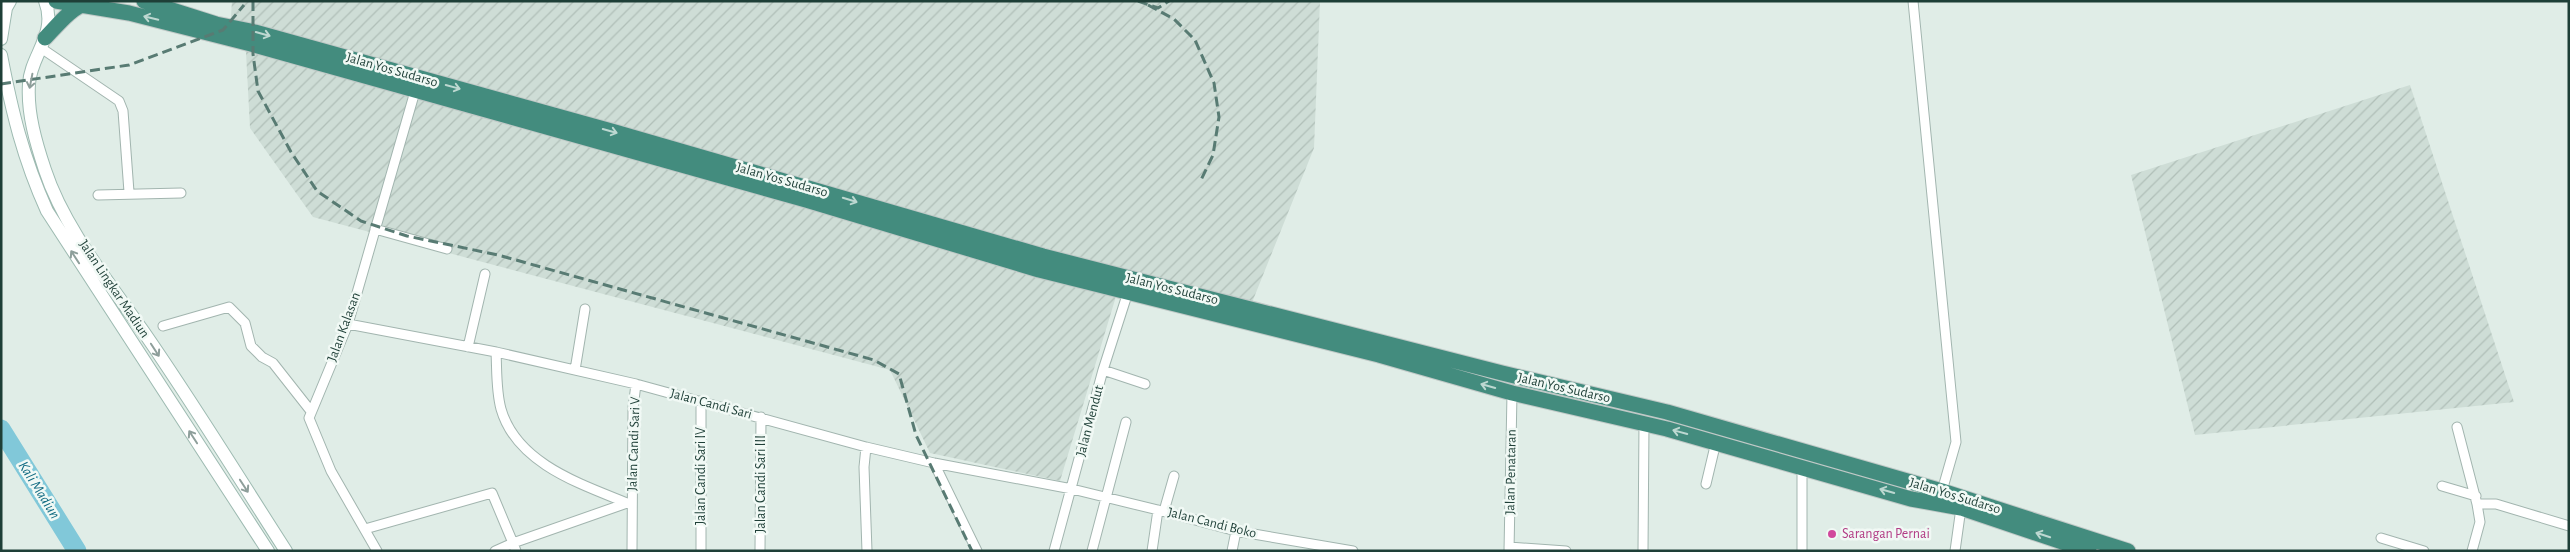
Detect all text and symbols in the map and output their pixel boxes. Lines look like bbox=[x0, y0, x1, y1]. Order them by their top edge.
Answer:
one-way arrow bbox=[143, 13, 159, 23]
one-way arrow bbox=[255, 30, 271, 39]
street label: Jalan Yos Sudarso bbox=[345, 50, 440, 90]
one-way arrow bbox=[25, 73, 35, 89]
one-way arrow bbox=[445, 83, 461, 93]
one-way arrow bbox=[602, 126, 618, 136]
street label: Jalan Yos Sudarso bbox=[735, 160, 830, 200]
one-way arrow bbox=[842, 196, 858, 206]
street label: Jalan Lingkar Madiun bbox=[76, 238, 152, 340]
one-way arrow bbox=[70, 250, 81, 264]
street label: Jalan Yos Sudarso bbox=[1124, 271, 1220, 307]
street label: Jalan Kalasan bbox=[325, 291, 363, 363]
one-way arrow bbox=[151, 342, 161, 356]
street label: Jalan Yos Sudarso bbox=[1516, 371, 1612, 405]
one-way arrow bbox=[1481, 381, 1497, 391]
street label: Jalan Mendut bbox=[1074, 383, 1106, 458]
street label: Jalan Candi Sari bbox=[669, 386, 753, 422]
street label: Jalan Candi Sari V bbox=[625, 396, 643, 491]
street label: Jalan Candi Sari IV bbox=[694, 427, 708, 525]
one-way arrow bbox=[1673, 427, 1689, 437]
street label: Jalan Penataran bbox=[1503, 429, 1519, 515]
one-way arrow bbox=[188, 430, 198, 444]
street label: Jalan Candi Sari III bbox=[754, 435, 768, 533]
water label: Kali Madiun bbox=[15, 459, 63, 521]
street label: Jalan Yos Sudarso bbox=[1908, 475, 2002, 517]
one-way arrow bbox=[239, 478, 249, 492]
one-way arrow bbox=[1879, 486, 1895, 496]
street label: Jalan Candi Boko bbox=[1166, 505, 1258, 541]
place label: Sarangan Pernai bbox=[1842, 527, 1930, 541]
marker: Sarangan Pernai bbox=[1826, 528, 1838, 540]
one-way arrow bbox=[2035, 530, 2051, 540]

